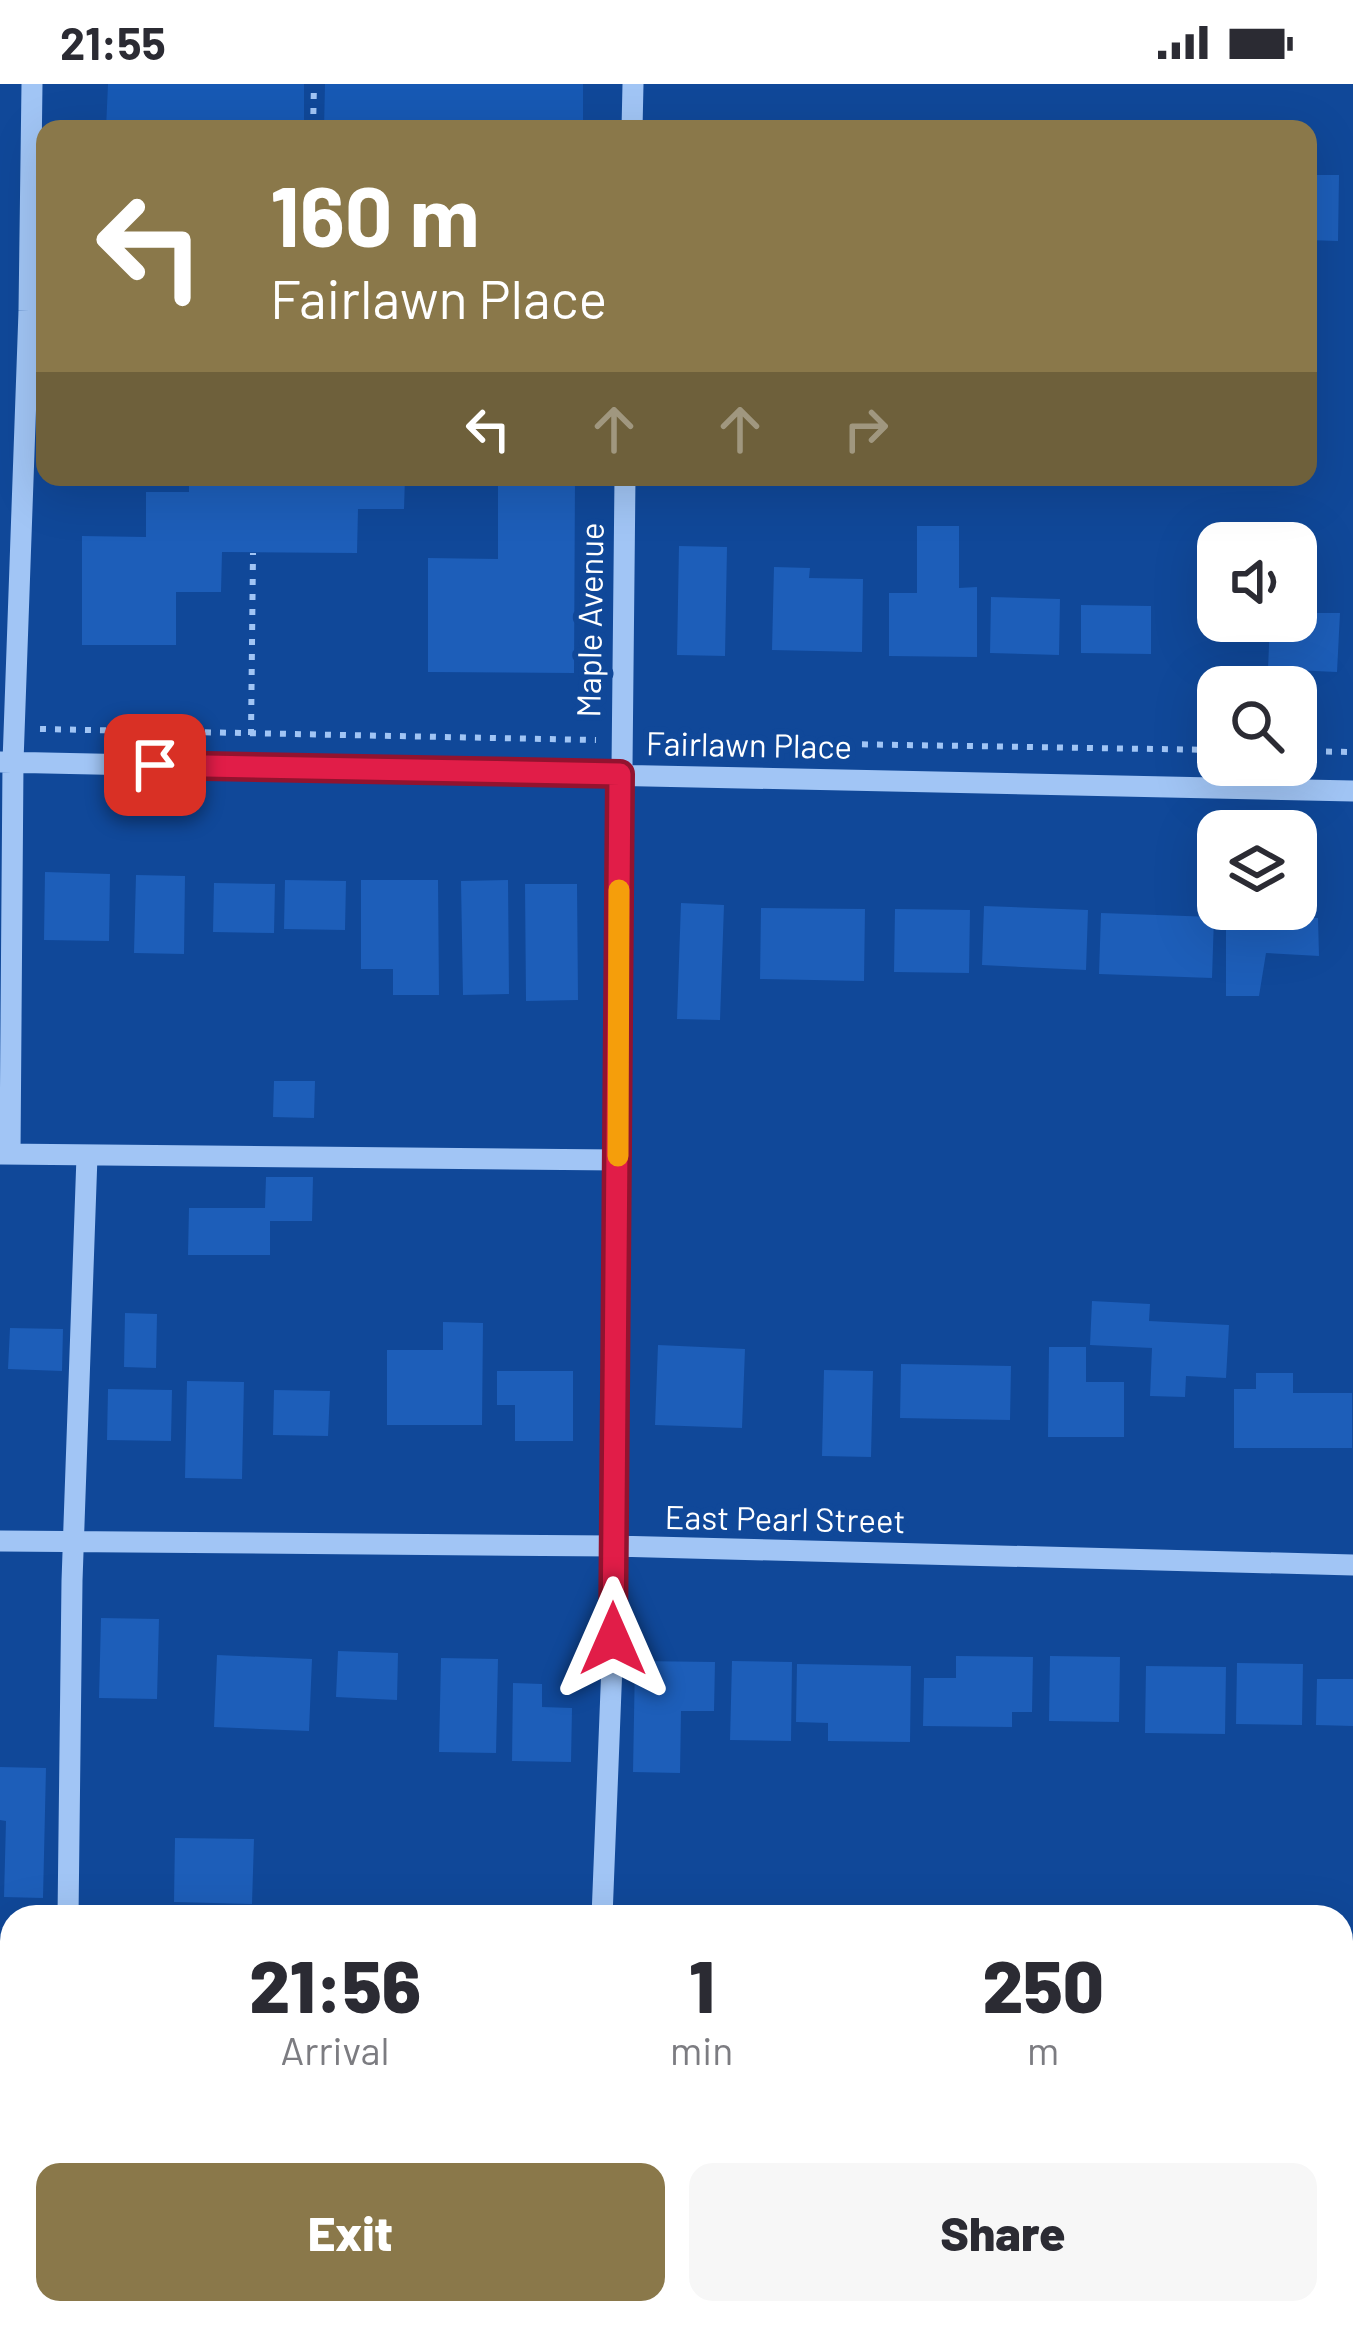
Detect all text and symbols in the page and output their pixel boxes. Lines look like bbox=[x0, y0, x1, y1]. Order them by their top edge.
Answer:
text: 21:55 bbox=[60, 15, 166, 69]
text: 160 m bbox=[270, 163, 480, 264]
icon: left bbox=[72, 168, 228, 324]
text: Fairlawn Place bbox=[270, 265, 607, 330]
icon: left bbox=[455, 396, 521, 462]
icon: ahead bbox=[581, 396, 647, 462]
icon: ahead bbox=[707, 396, 773, 462]
icon: right bbox=[833, 396, 899, 462]
street label: Maple Avenue bbox=[567, 522, 611, 718]
map controls bbox=[1197, 522, 1317, 930]
button: sound bbox=[1197, 522, 1317, 642]
button: search bbox=[1197, 666, 1317, 786]
pin bbox=[104, 714, 206, 816]
street label: Fairlawn Place bbox=[646, 722, 852, 766]
icon: arrive bbox=[122, 732, 188, 798]
button: layers bbox=[1197, 810, 1317, 930]
street label: East Pearl Street bbox=[664, 1496, 906, 1540]
position arrow bbox=[550, 1576, 676, 1702]
text: 21:56 bbox=[249, 1941, 421, 2027]
text: 1 bbox=[689, 1941, 714, 2027]
text: 250 bbox=[982, 1941, 1104, 2027]
text: Arrival bbox=[281, 2026, 390, 2073]
text: min bbox=[670, 2026, 733, 2073]
text: m bbox=[1027, 2026, 1059, 2073]
button: Exit bbox=[36, 2163, 665, 2301]
button: Share bbox=[689, 2163, 1317, 2301]

